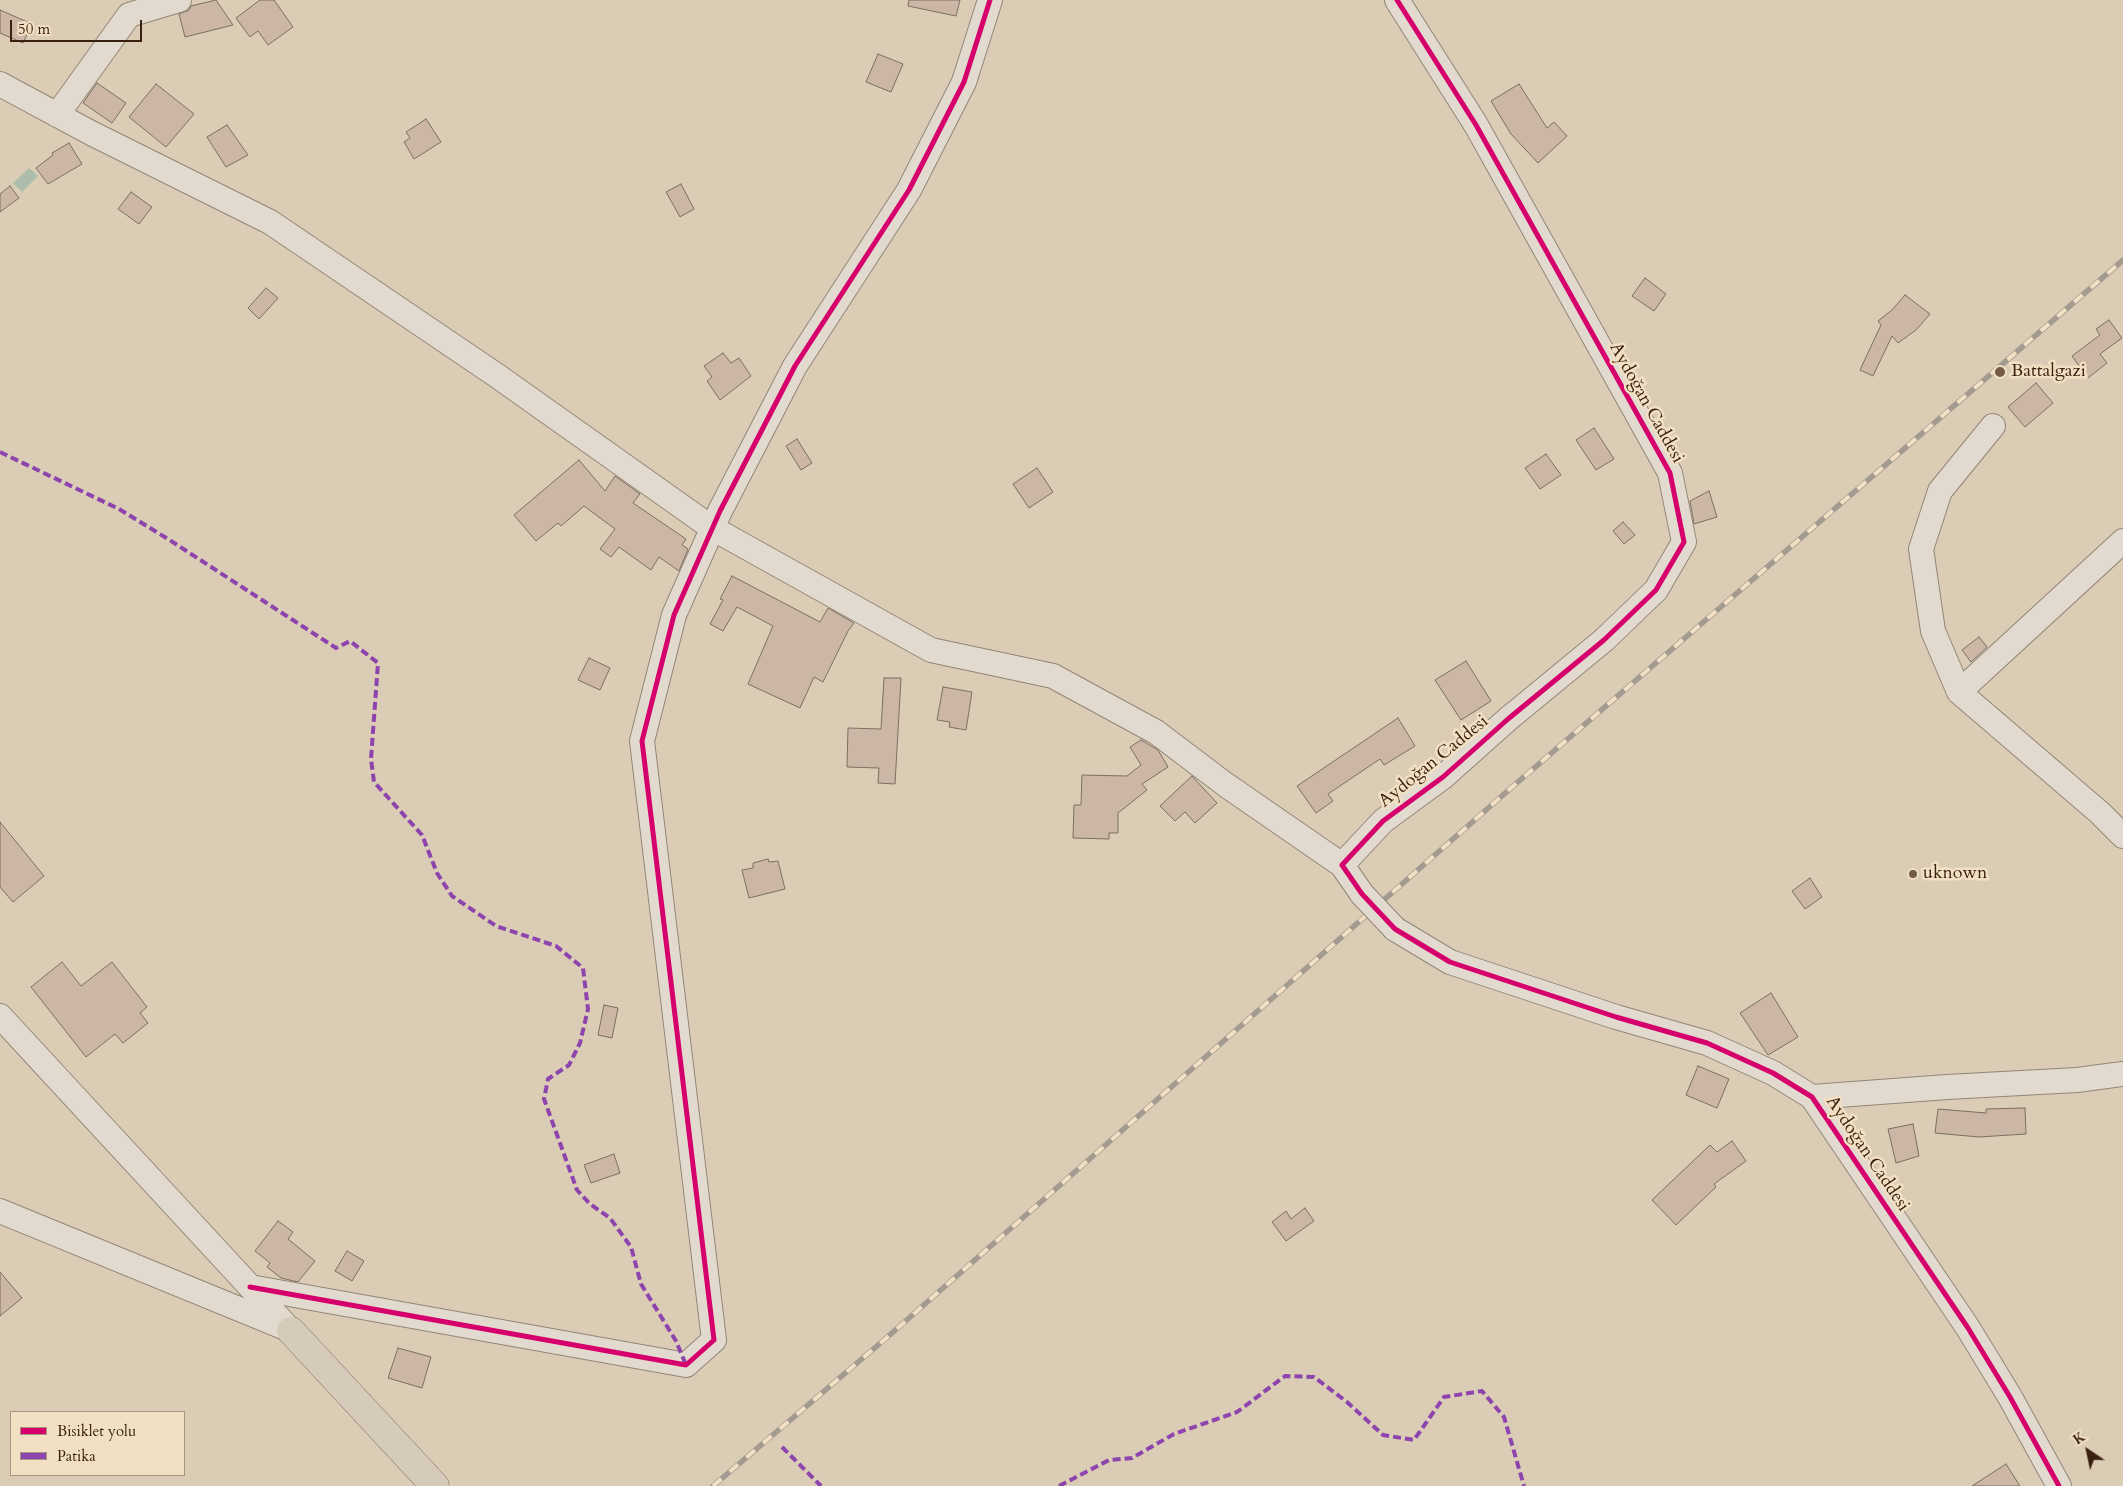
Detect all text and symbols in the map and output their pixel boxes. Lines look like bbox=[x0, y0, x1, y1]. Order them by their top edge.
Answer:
scale bar bbox=[12, 10, 145, 42]
text: 50 m bbox=[18, 19, 50, 39]
street label: Aydoğan Caddesi bbox=[1604, 339, 1688, 467]
place label: Battalgazi bbox=[2011, 361, 2086, 383]
marker: Battalgazi bbox=[1993, 365, 2007, 379]
street label: Aydoğan Caddesi bbox=[1375, 711, 1493, 813]
place label: uknown bbox=[1923, 863, 1987, 885]
marker: uknown bbox=[1907, 868, 1919, 880]
street label: Aydoğan Caddesi bbox=[1820, 1092, 1914, 1216]
legend bbox=[10, 1411, 185, 1476]
text: Bisiklet yolu bbox=[57, 1421, 136, 1441]
north arrow bbox=[2063, 1426, 2113, 1476]
text: K bbox=[2069, 1427, 2089, 1449]
text: Patika bbox=[57, 1446, 96, 1466]

